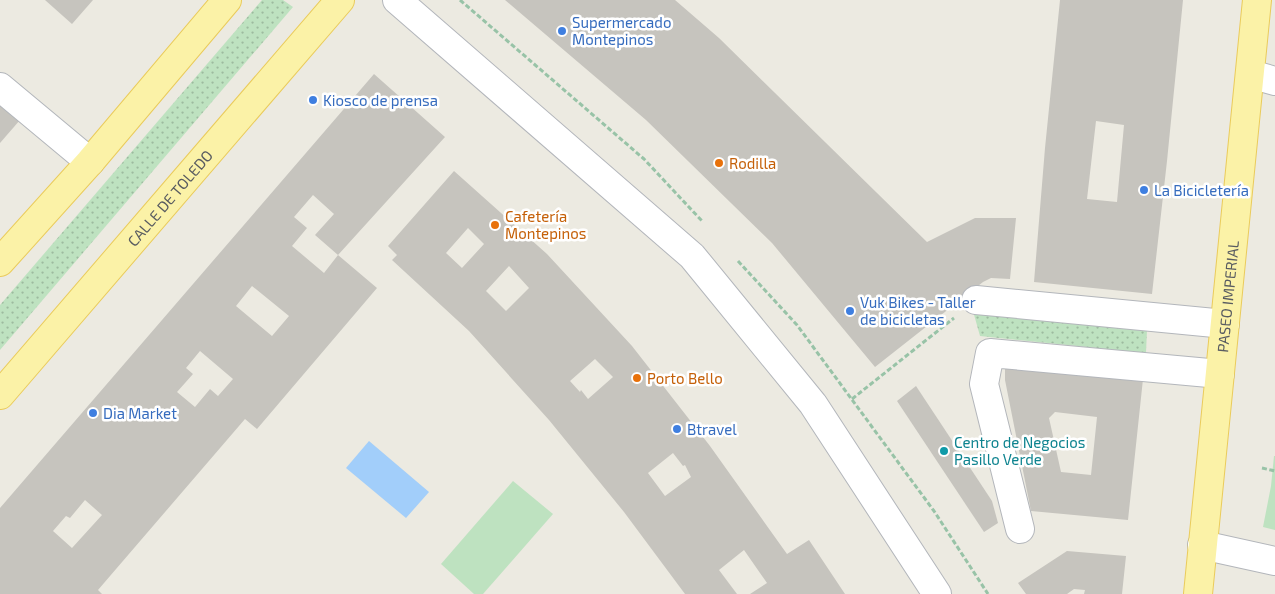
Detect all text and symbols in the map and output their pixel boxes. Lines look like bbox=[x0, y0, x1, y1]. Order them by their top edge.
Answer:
place label: Supermercado Montepinos bbox=[572, 13, 671, 48]
marker: Supermercado Montepinos bbox=[556, 25, 568, 37]
place label: Kiosco de prensa bbox=[323, 91, 438, 109]
marker: Kiosco de prensa bbox=[307, 94, 319, 106]
street label: CALLE DE TOLEDO bbox=[123, 146, 216, 250]
place label: Rodilla bbox=[729, 154, 776, 172]
marker: Rodilla bbox=[713, 157, 725, 169]
place label: La Bicicletería bbox=[1154, 181, 1249, 199]
marker: La Bicicletería bbox=[1138, 184, 1150, 196]
place label: Cafetería Montepinos bbox=[505, 207, 586, 242]
marker: Cafetería Montepinos bbox=[489, 219, 501, 231]
street label: PASEO IMPERIAL bbox=[1213, 239, 1242, 353]
place label: Vuk Bikes - Taller de bicicletas bbox=[860, 293, 976, 328]
marker: Vuk Bikes - Taller de bicicletas bbox=[844, 305, 856, 317]
place label: Porto Bello bbox=[647, 369, 723, 387]
marker: Porto Bello bbox=[631, 372, 643, 384]
place label: Dia Market bbox=[103, 404, 177, 422]
marker: Dia Market bbox=[87, 407, 99, 419]
place label: Btravel bbox=[687, 420, 737, 438]
marker: Btravel bbox=[671, 423, 683, 435]
place label: Centro de Negocios Pasillo Verde bbox=[954, 433, 1085, 468]
marker: Centro de Negocios Pasillo Verde bbox=[938, 445, 950, 457]

